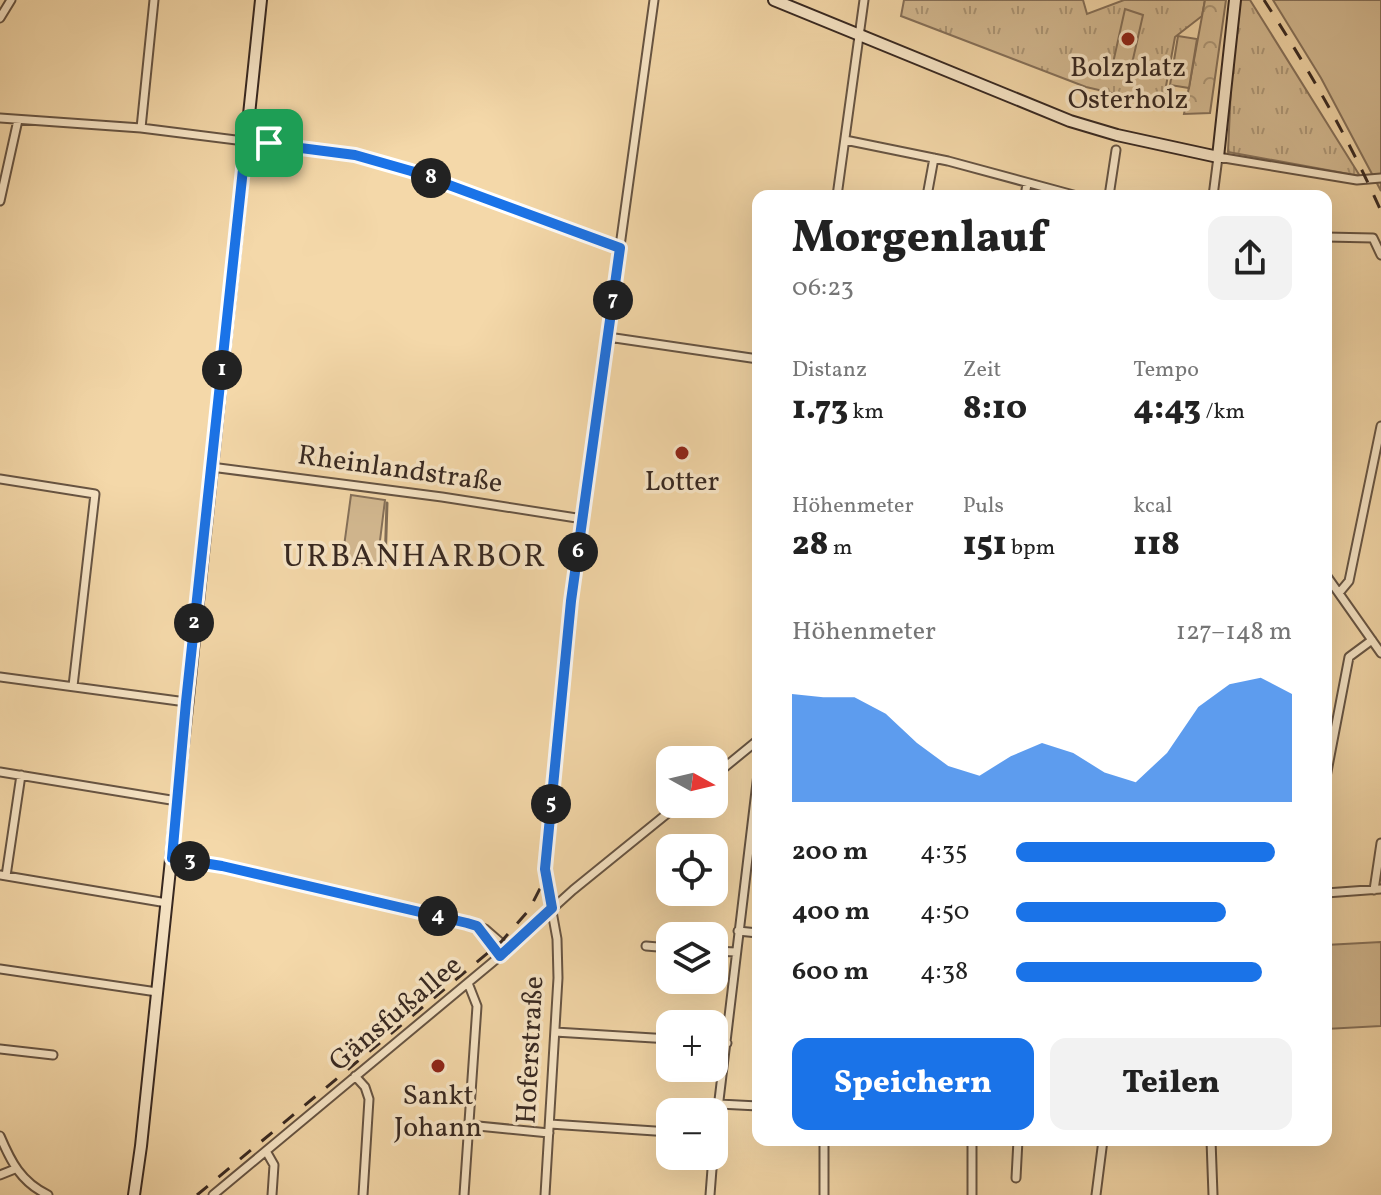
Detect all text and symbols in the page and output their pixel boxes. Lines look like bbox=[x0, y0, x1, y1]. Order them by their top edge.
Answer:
marker: Bolzplatz Osterholz bbox=[1119, 30, 1137, 48]
place label: Bolzplatz Osterholz bbox=[1068, 49, 1188, 120]
pin bbox=[235, 109, 303, 177]
icon: arrive bbox=[247, 121, 291, 165]
pin: 8 bbox=[411, 158, 451, 198]
text: 8 bbox=[425, 162, 437, 193]
text: Morgenlauf bbox=[792, 209, 1047, 270]
button: share bbox=[1208, 216, 1292, 300]
text: 06:23 bbox=[792, 270, 854, 306]
pin: 7 bbox=[593, 280, 633, 320]
text: 7 bbox=[608, 284, 618, 315]
pin: 1 bbox=[202, 350, 242, 390]
text: 1 bbox=[218, 354, 226, 385]
text: Distanz bbox=[792, 355, 867, 386]
text: Zeit bbox=[963, 355, 1001, 386]
text: Tempo bbox=[1133, 355, 1199, 386]
text: 1.73 bbox=[792, 386, 848, 433]
text: 8:10 bbox=[963, 386, 1027, 433]
text: 4:43 bbox=[1133, 386, 1201, 433]
text: km bbox=[848, 397, 884, 428]
text: /km bbox=[1201, 397, 1245, 428]
street label: Rheinlandstraße bbox=[295, 436, 505, 504]
marker: Lotter bbox=[673, 444, 691, 462]
place label: Lotter bbox=[645, 463, 720, 502]
text: Höhenmeter bbox=[792, 491, 914, 522]
text: Puls bbox=[963, 491, 1004, 522]
text: kcal bbox=[1133, 491, 1172, 522]
text: 28 bbox=[792, 522, 828, 569]
text: 151 bbox=[963, 522, 1007, 569]
text: 118 bbox=[1133, 522, 1180, 569]
pin: 6 bbox=[558, 532, 598, 572]
text: m bbox=[828, 533, 852, 564]
text: bpm bbox=[1007, 533, 1055, 564]
district label: URBANHARBOR bbox=[283, 536, 547, 580]
text: 6 bbox=[572, 536, 584, 567]
pin: 2 bbox=[174, 603, 214, 643]
text: 2 bbox=[188, 607, 200, 638]
text: Höhenmeter bbox=[792, 614, 936, 650]
text: 127–148 m bbox=[1176, 614, 1292, 650]
north arrow bbox=[656, 746, 728, 818]
map controls bbox=[656, 746, 728, 1170]
pin: 5 bbox=[531, 784, 571, 824]
text: 5 bbox=[546, 788, 556, 819]
button: locate bbox=[656, 834, 728, 906]
text: 200 m bbox=[792, 834, 868, 870]
text: 4:35 bbox=[920, 834, 968, 870]
pin: 3 bbox=[170, 841, 210, 881]
text: 3 bbox=[184, 845, 196, 876]
text: 400 m bbox=[792, 894, 870, 930]
text: 4:50 bbox=[920, 894, 969, 930]
pin: 4 bbox=[418, 896, 458, 936]
text: 4 bbox=[431, 900, 445, 931]
button: layers bbox=[656, 922, 728, 994]
street label: Gänsfußallee bbox=[321, 947, 471, 1081]
text: 600 m bbox=[792, 954, 869, 990]
text: 4:38 bbox=[920, 954, 968, 990]
street label: Hoferstraße bbox=[508, 975, 554, 1125]
button: + bbox=[656, 1010, 728, 1082]
button: Speichern bbox=[792, 1038, 1034, 1130]
button: Teilen bbox=[1050, 1038, 1292, 1130]
marker: Sankt Johann bbox=[429, 1057, 447, 1075]
place label: Sankt Johann bbox=[394, 1077, 482, 1148]
button: − bbox=[656, 1098, 728, 1170]

